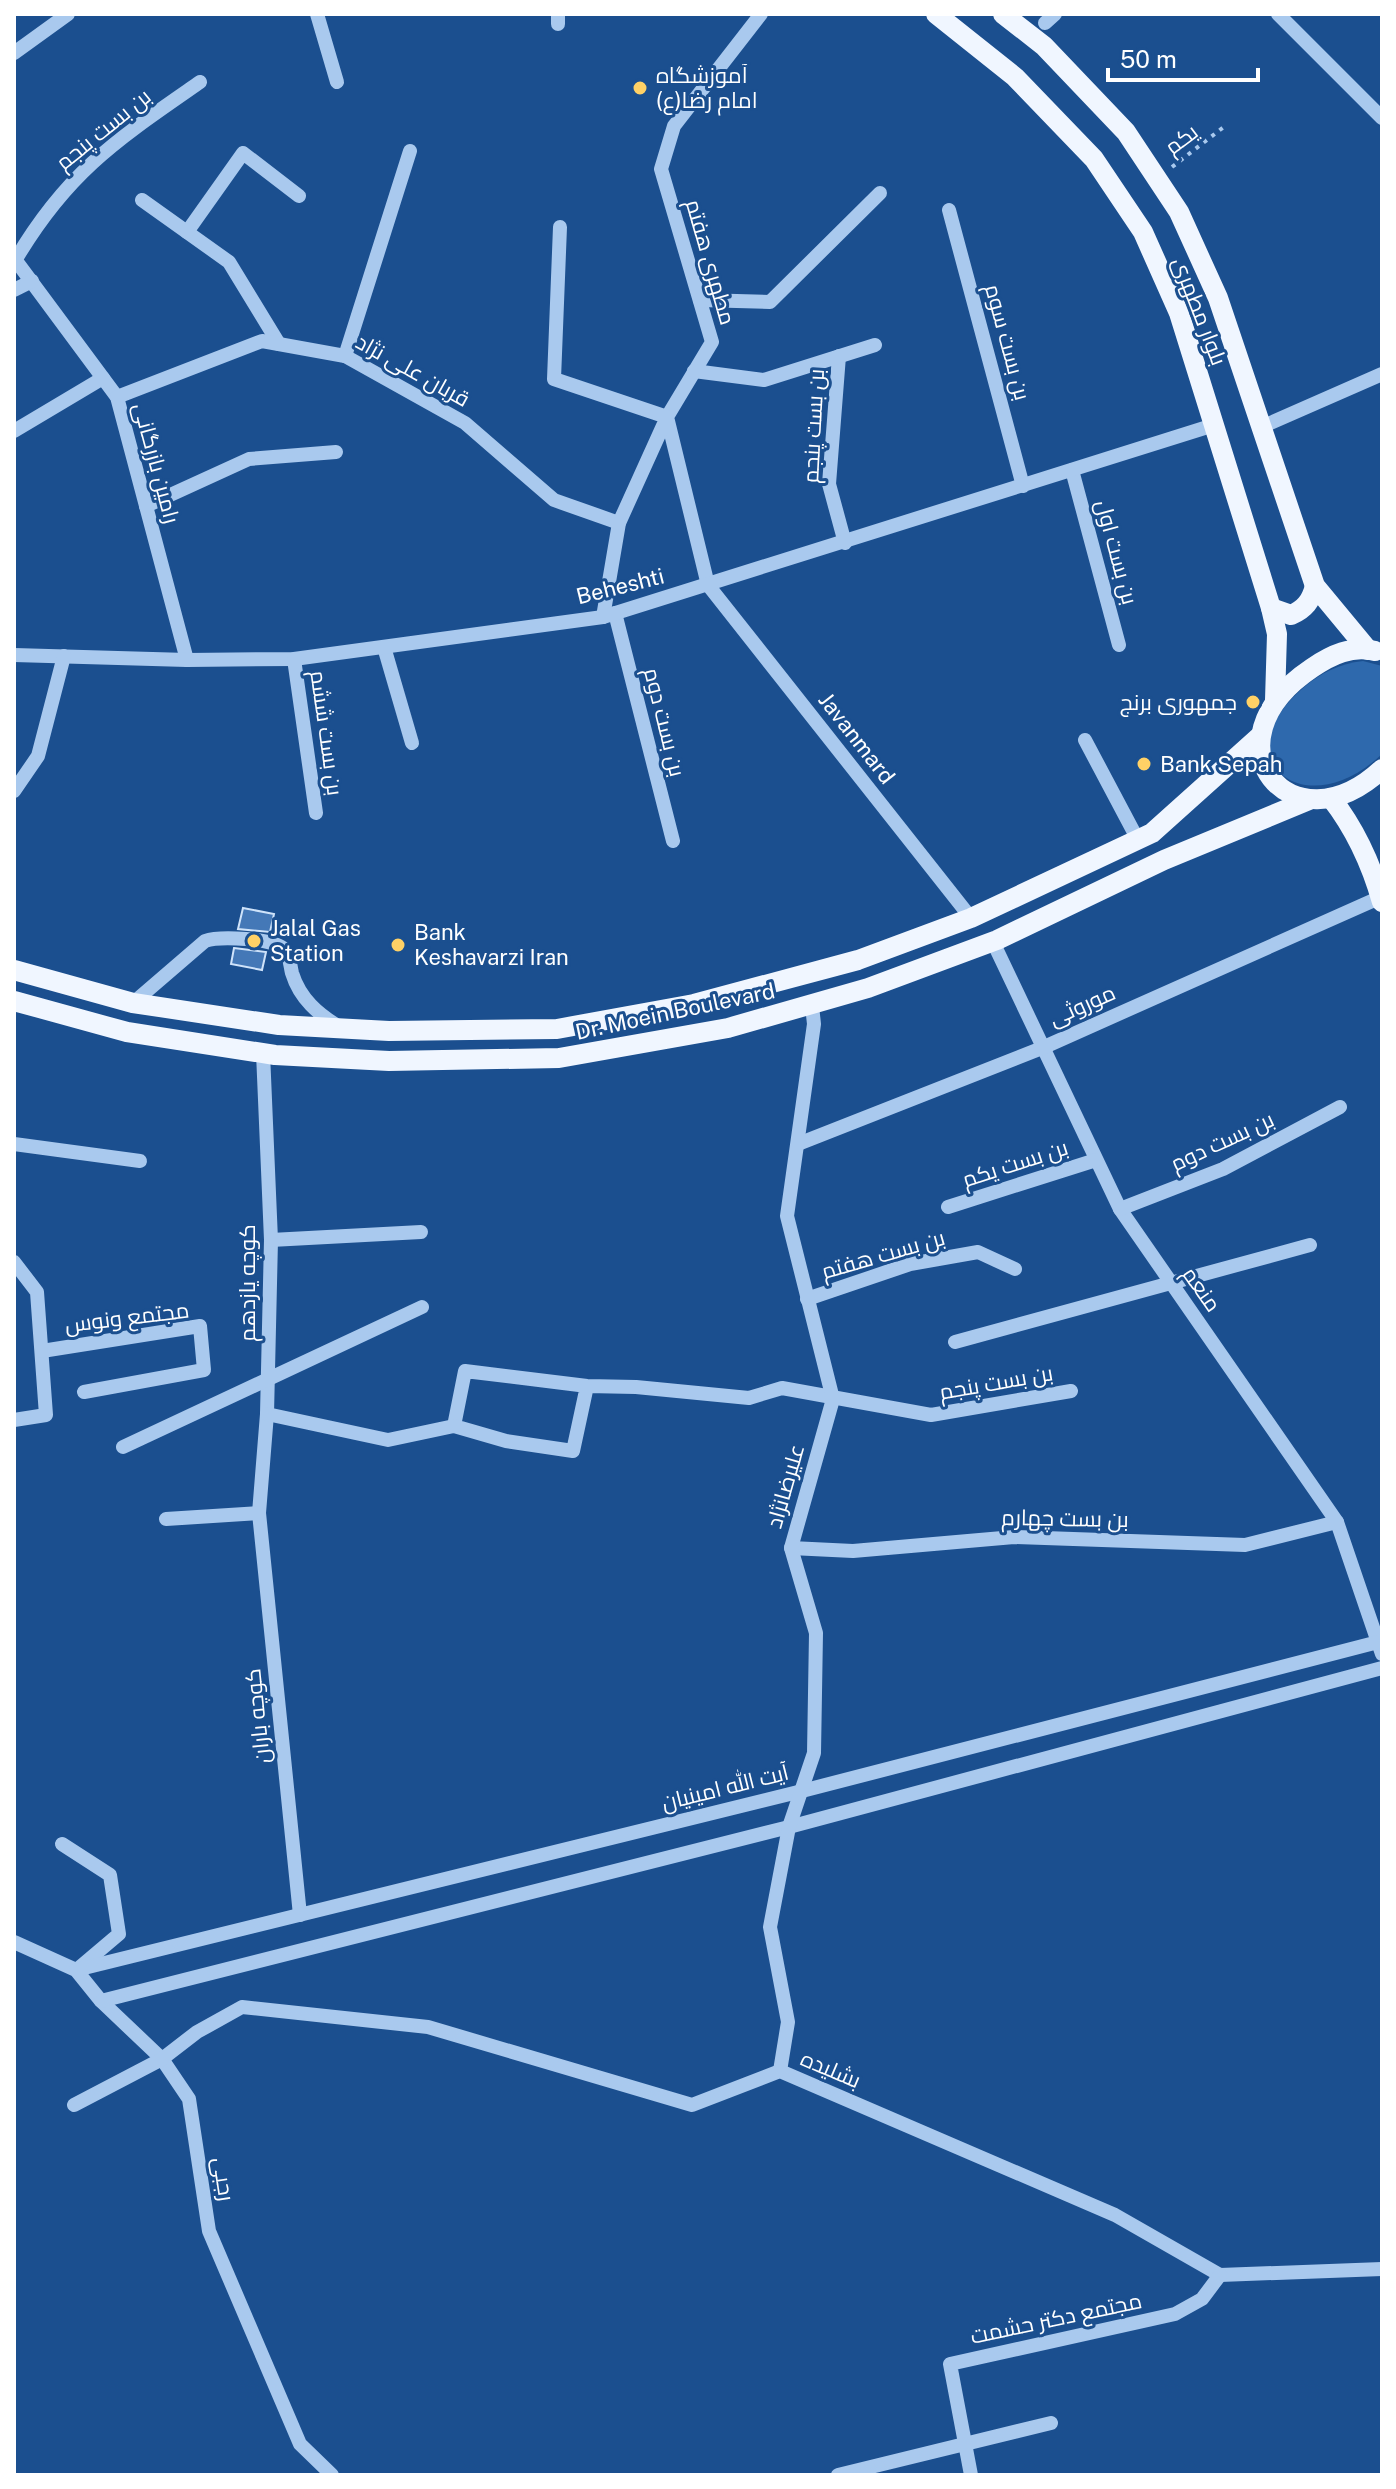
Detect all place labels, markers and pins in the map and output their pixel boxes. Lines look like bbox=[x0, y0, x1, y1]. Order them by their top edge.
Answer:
place label: آموزشگاه امام رضا(ع) bbox=[656, 62, 758, 116]
marker: آموزشگاه امام رضا(ع) bbox=[631, 79, 649, 97]
place label: جمهوری برنج bbox=[1120, 689, 1237, 717]
marker: جمهوری برنج bbox=[1244, 693, 1262, 711]
place label: Bank Sepah bbox=[1160, 751, 1282, 777]
marker: Bank Sepah bbox=[1135, 755, 1153, 773]
place label: Jalal Gas Station bbox=[270, 915, 361, 966]
place label: Bank Keshavarzi Iran bbox=[414, 919, 569, 970]
marker: Jalal Gas Station bbox=[245, 932, 263, 950]
marker: Bank Keshavarzi Iran bbox=[389, 936, 407, 954]

